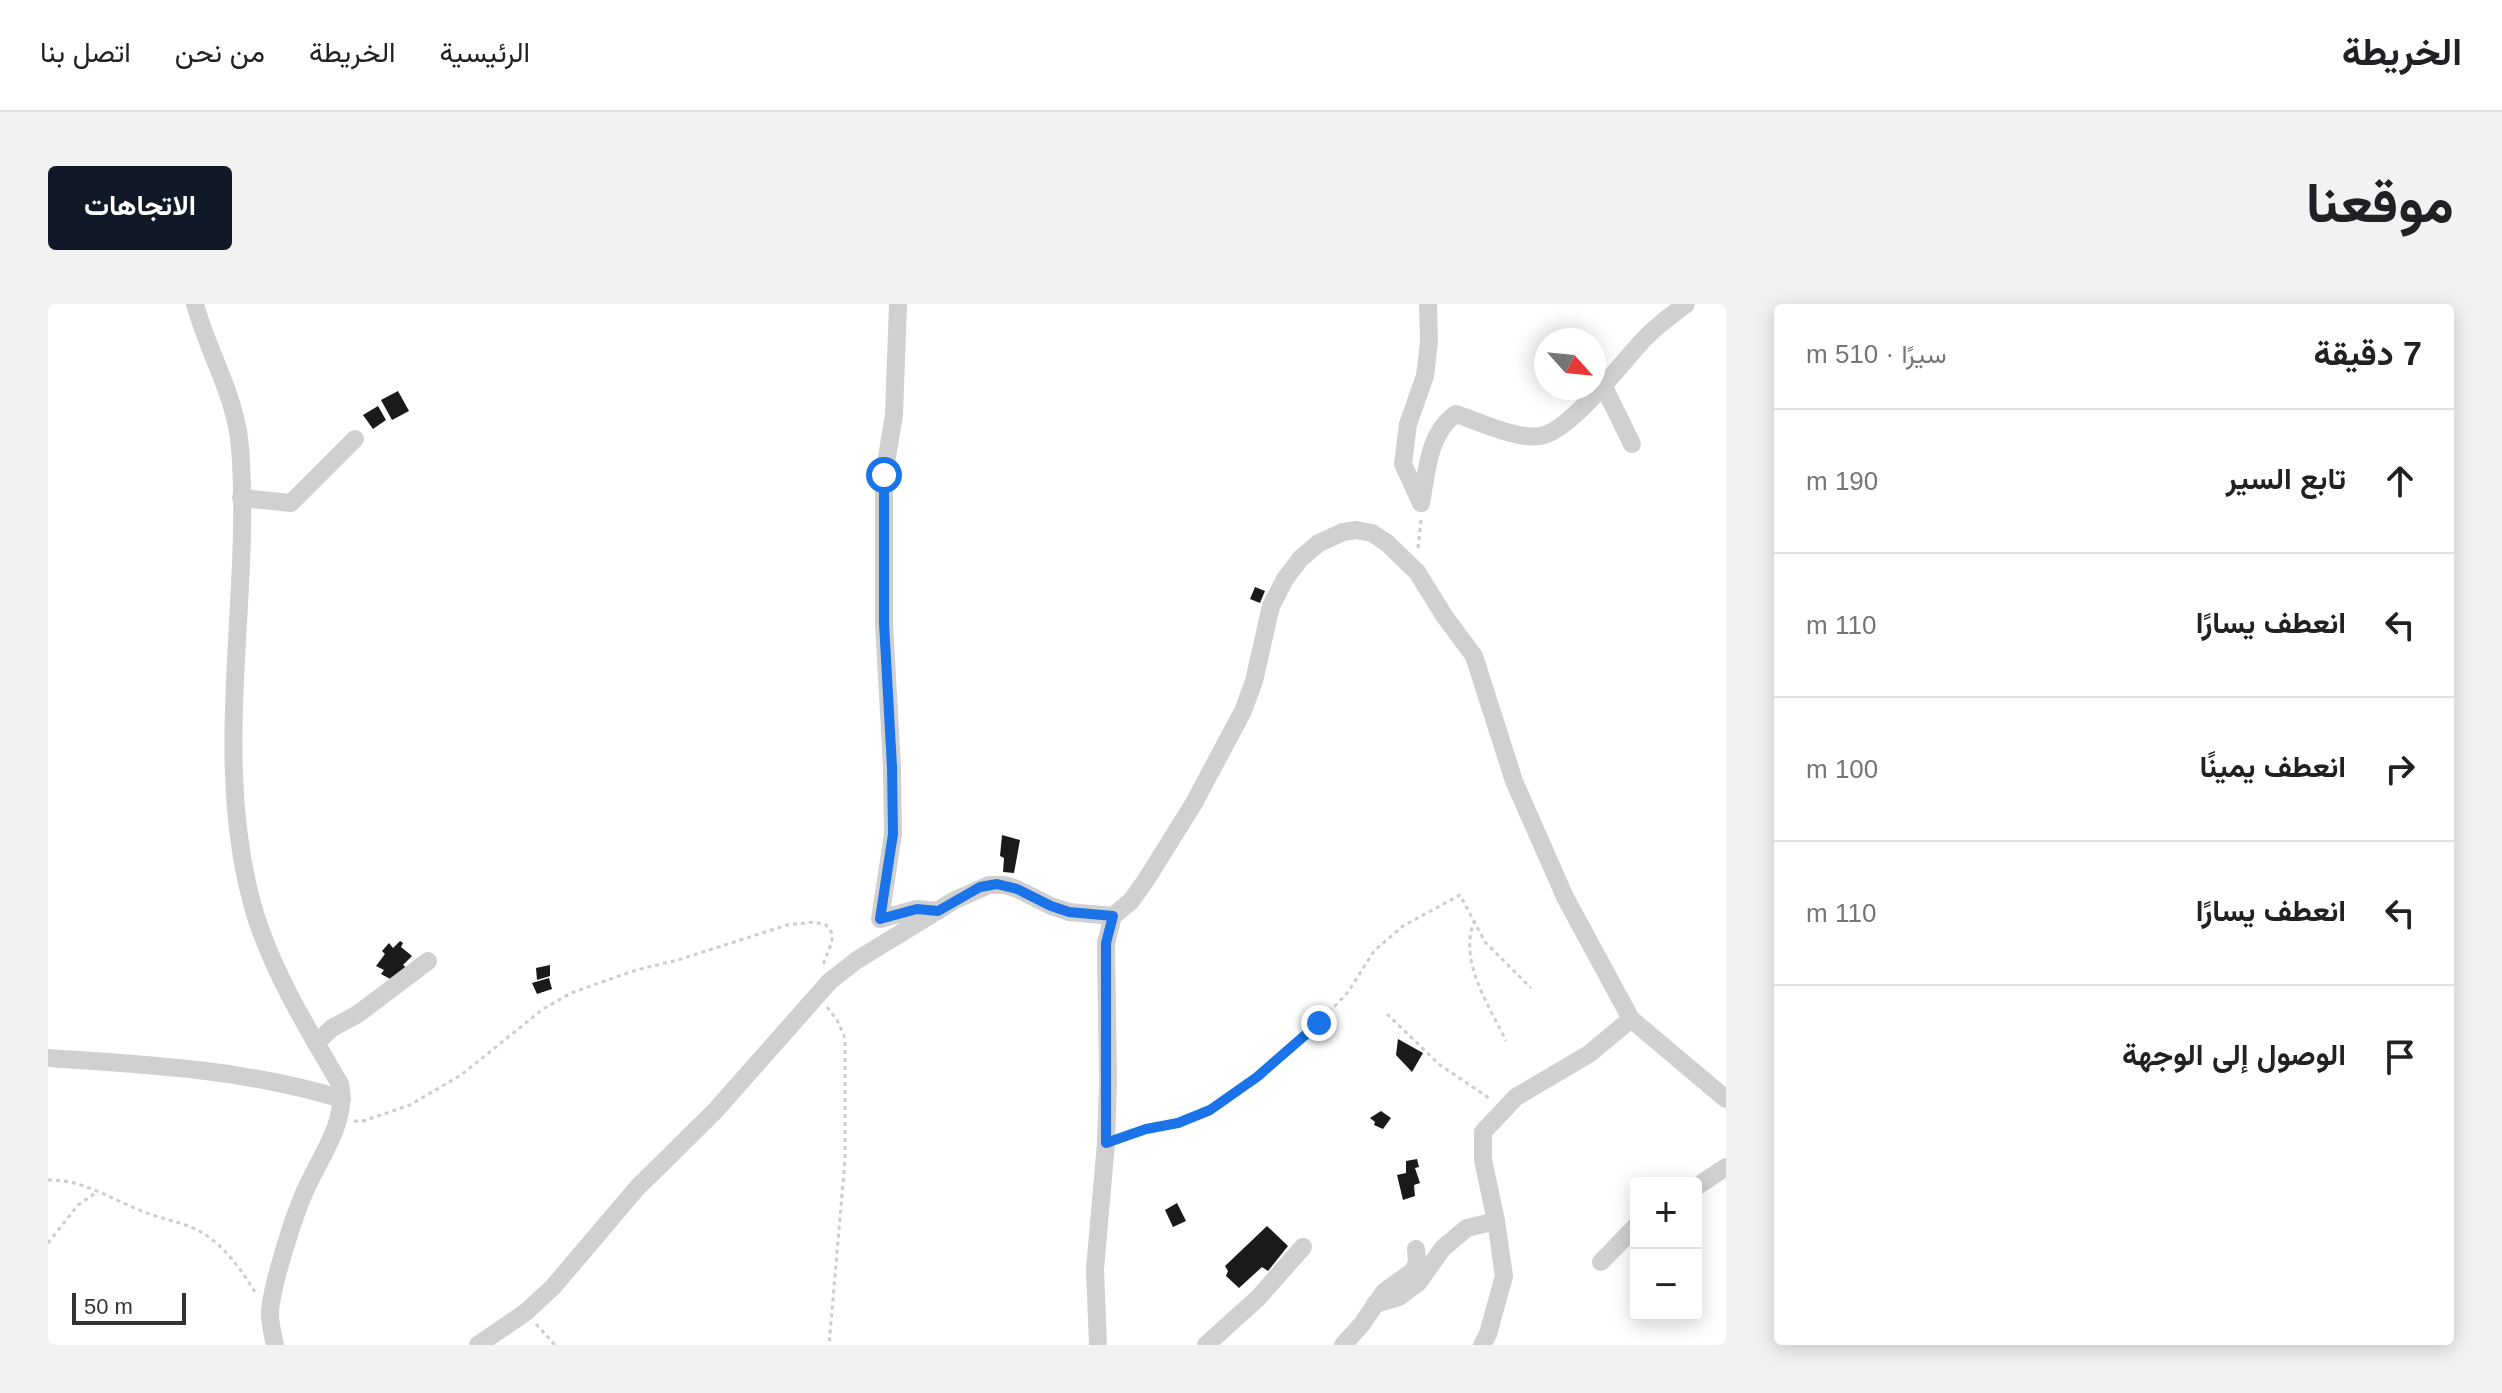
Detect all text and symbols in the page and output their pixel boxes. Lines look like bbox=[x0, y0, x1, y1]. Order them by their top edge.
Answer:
text: الخريطة bbox=[2342, 31, 2462, 73]
text: اتصل بنا bbox=[40, 37, 131, 68]
text: من نحن bbox=[175, 37, 265, 68]
text: الخريطة bbox=[309, 37, 396, 68]
text: الرئيسية bbox=[440, 37, 530, 68]
button: الاتجاهات bbox=[48, 166, 232, 250]
text: موقعنا bbox=[2306, 171, 2454, 234]
north arrow bbox=[1534, 328, 1606, 400]
text: 7 دقيقة bbox=[2313, 334, 2422, 372]
text: سيرًا · 510 m bbox=[1806, 339, 1947, 369]
route start bbox=[866, 457, 902, 493]
icon: ahead bbox=[2378, 459, 2422, 503]
text: تابع السير bbox=[2226, 462, 2346, 495]
text: 190 m bbox=[1806, 466, 1878, 496]
icon: left bbox=[2378, 603, 2422, 647]
text: انعطف يسارًا bbox=[2196, 606, 2346, 639]
text: 110 m bbox=[1806, 610, 1876, 640]
icon: right bbox=[2378, 747, 2422, 791]
text: انعطف يمينًا bbox=[2199, 750, 2346, 783]
text: 100 m bbox=[1806, 754, 1878, 784]
icon: left bbox=[2378, 891, 2422, 935]
text: انعطف يسارًا bbox=[2196, 894, 2346, 927]
text: 110 m bbox=[1806, 898, 1876, 928]
route end bbox=[1301, 1005, 1337, 1041]
icon: arrive bbox=[2378, 1035, 2422, 1079]
text: الوصول إلى الوجهة bbox=[2122, 1038, 2346, 1071]
map controls bbox=[1630, 1177, 1702, 1321]
button: + bbox=[1630, 1177, 1702, 1249]
button: − bbox=[1630, 1249, 1702, 1321]
scale bar bbox=[72, 1289, 186, 1325]
text: 50 m bbox=[84, 1294, 133, 1319]

